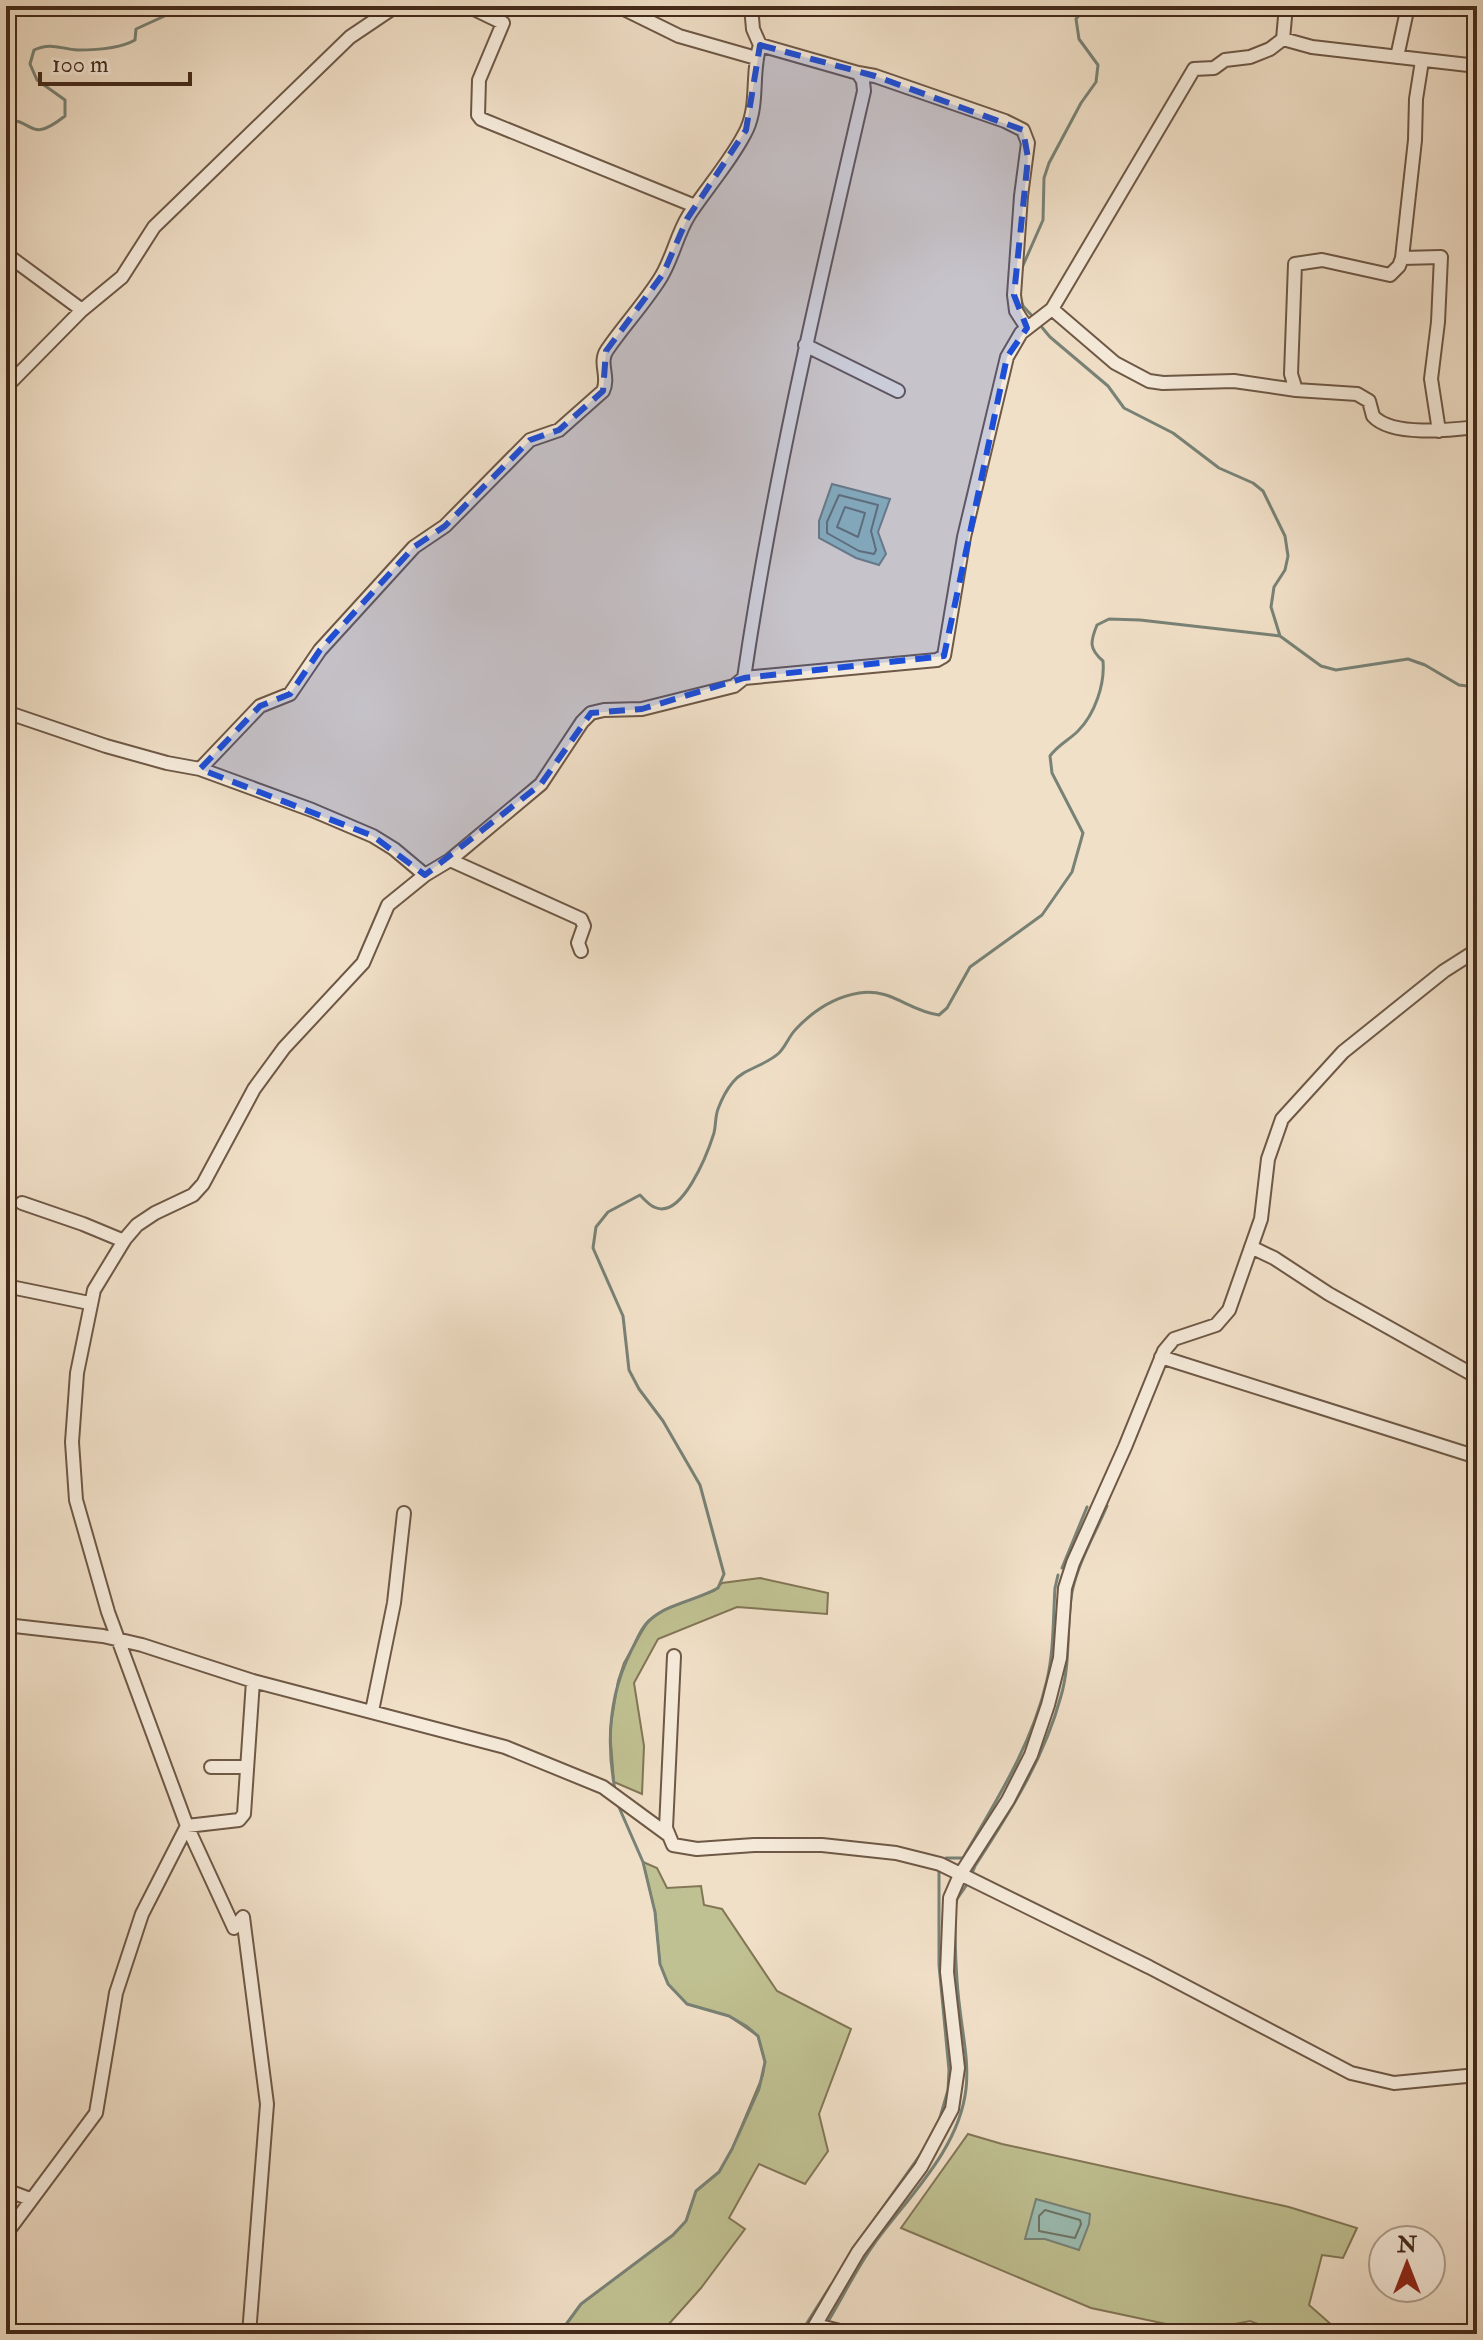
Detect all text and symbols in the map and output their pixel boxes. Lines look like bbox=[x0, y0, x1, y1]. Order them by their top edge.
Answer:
scale bar bbox=[40, 36, 190, 86]
text: 100 m bbox=[52, 49, 109, 80]
north arrow bbox=[1367, 2224, 1447, 2304]
text: N bbox=[1396, 2231, 1417, 2259]

